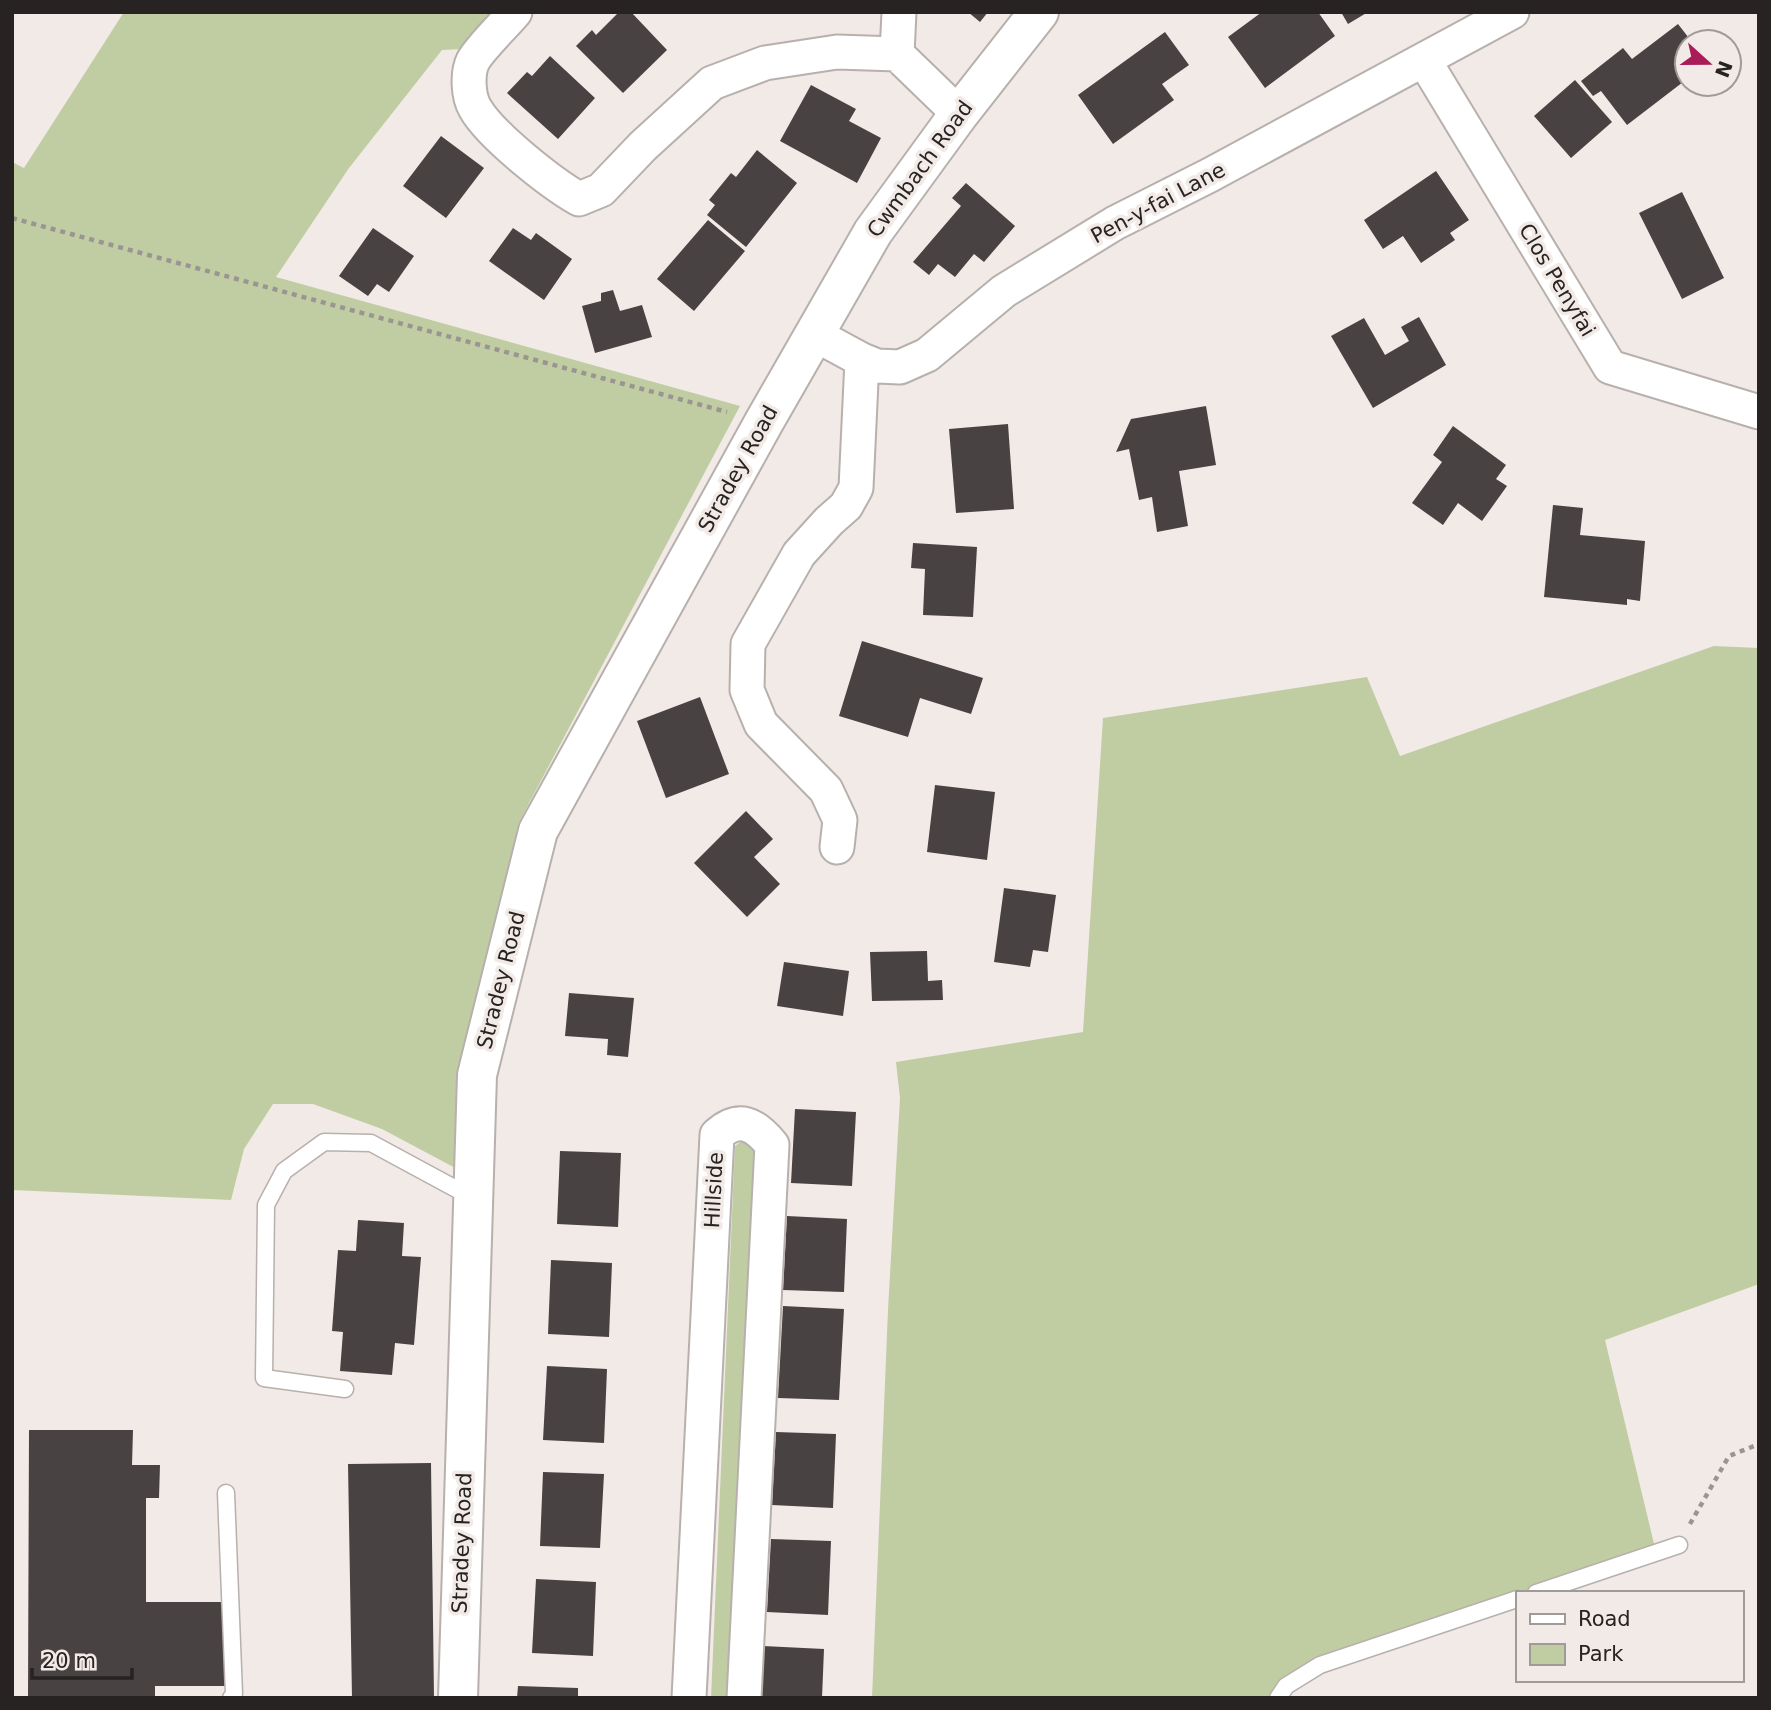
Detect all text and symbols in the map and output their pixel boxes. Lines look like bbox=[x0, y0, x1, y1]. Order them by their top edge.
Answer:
north arrow bbox=[1673, 28, 1743, 98]
text: N bbox=[1711, 58, 1737, 80]
street label: Cwmbach Road bbox=[862, 96, 978, 242]
street label: Pen-y-fai Lane bbox=[1087, 158, 1229, 248]
street label: Clos Penyfai bbox=[1514, 219, 1600, 341]
street label: Stradey Road bbox=[693, 401, 783, 537]
street label: Stradey Road bbox=[472, 909, 530, 1051]
street label: Hillside bbox=[700, 1151, 728, 1229]
street label: Stradey Road bbox=[448, 1472, 476, 1614]
legend bbox=[1516, 1591, 1743, 1682]
text: Road bbox=[1578, 1607, 1631, 1631]
scale bar bbox=[32, 1636, 131, 1680]
text: Park bbox=[1578, 1642, 1624, 1666]
text: 20 m bbox=[42, 1649, 96, 1673]

